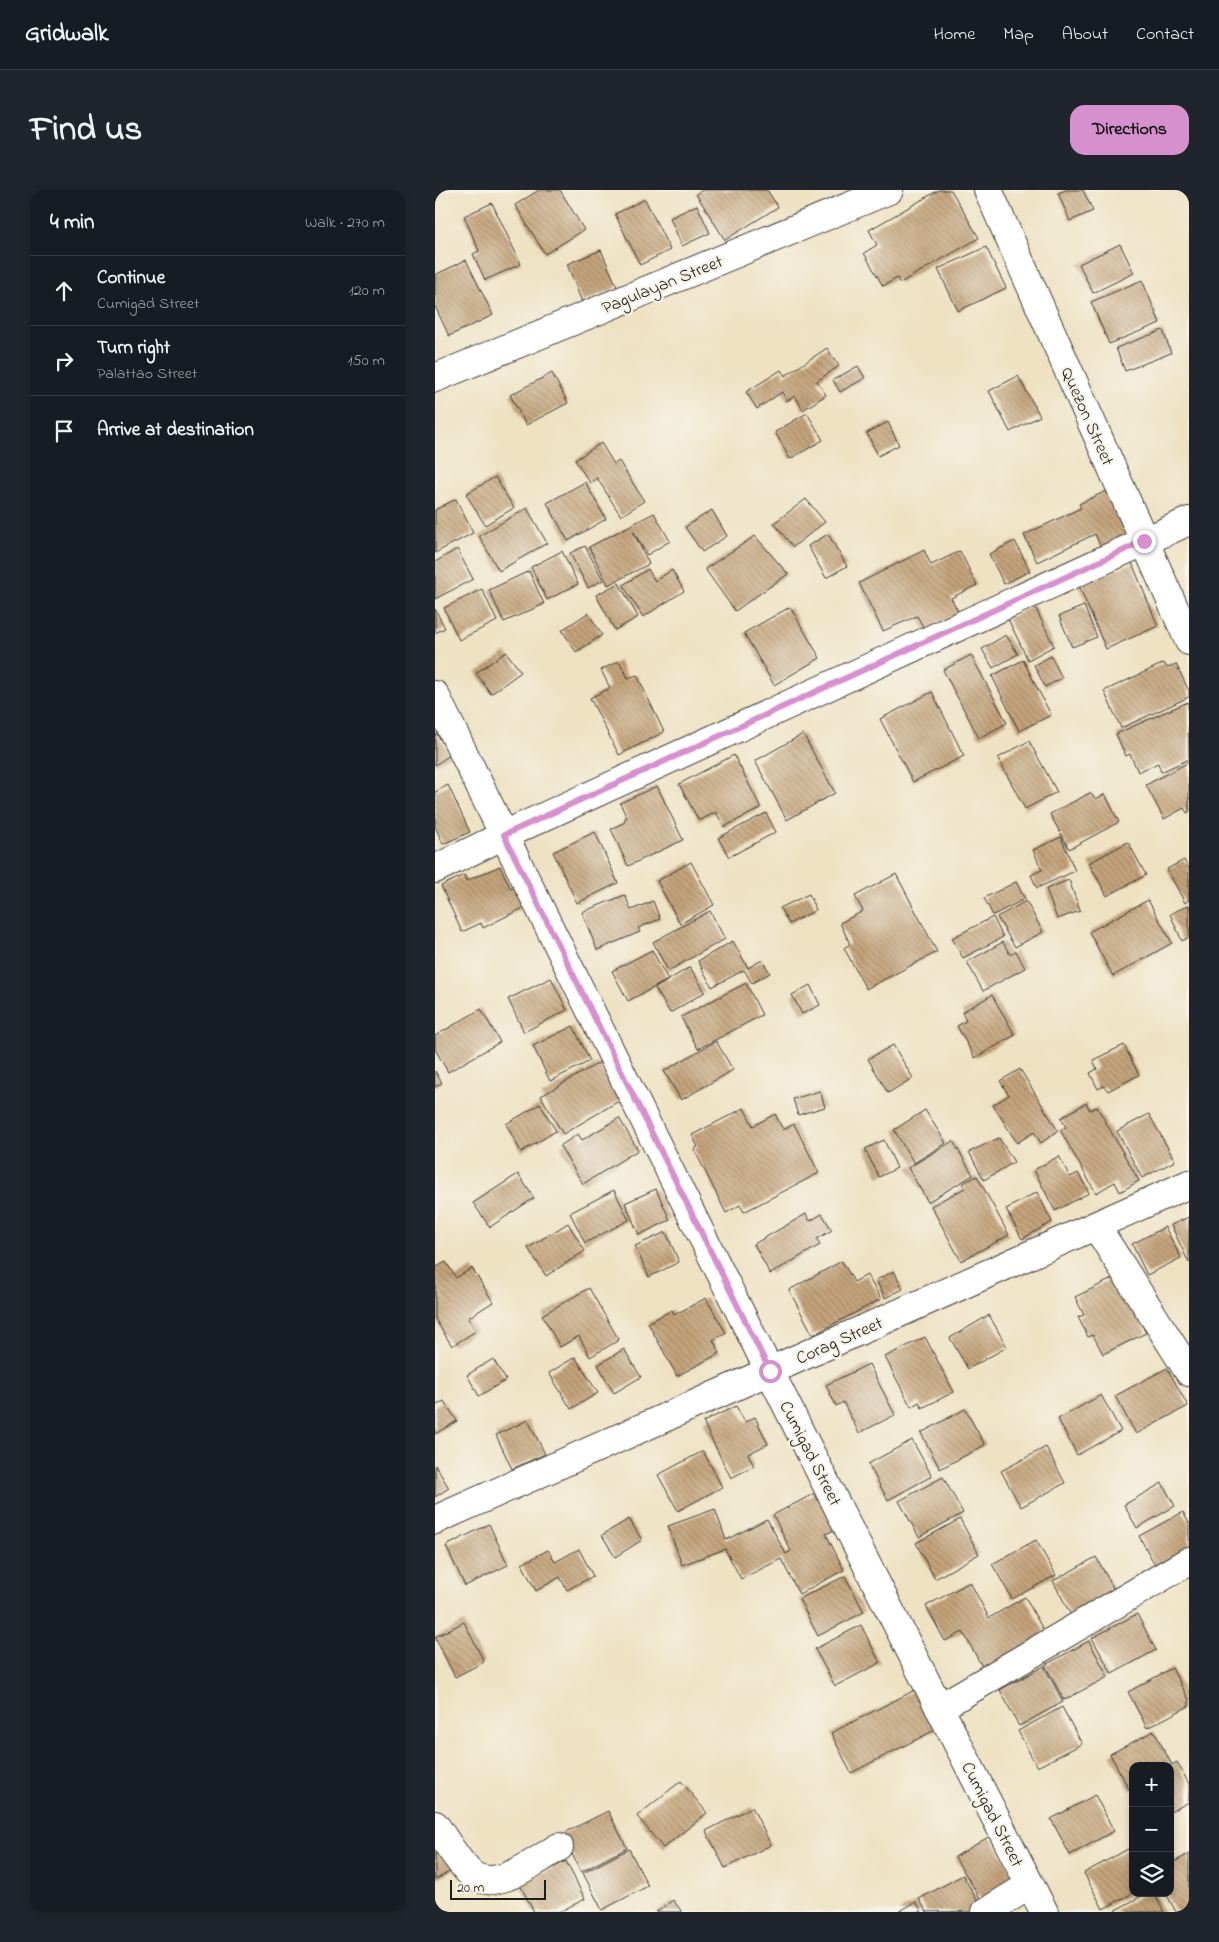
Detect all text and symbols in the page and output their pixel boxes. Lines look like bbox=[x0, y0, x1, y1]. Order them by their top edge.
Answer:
text: Gridwalk bbox=[25, 17, 109, 52]
text: Home bbox=[934, 22, 975, 48]
text: Map bbox=[1003, 22, 1034, 48]
text: About bbox=[1062, 22, 1108, 48]
text: Contact bbox=[1136, 22, 1194, 48]
text: Find us bbox=[30, 105, 142, 156]
button: Directions bbox=[1070, 105, 1189, 155]
text: 4 min bbox=[50, 208, 94, 238]
text: Walk · 270 m bbox=[305, 211, 385, 235]
street label: Pagulayan Street bbox=[598, 250, 728, 323]
text: Continue bbox=[97, 265, 165, 292]
icon: ahead bbox=[50, 277, 78, 305]
text: 120 m bbox=[349, 279, 385, 303]
text: Cumigad Street bbox=[97, 292, 199, 316]
text: Turn right bbox=[97, 335, 170, 362]
icon: right bbox=[50, 347, 78, 375]
text: 150 m bbox=[347, 349, 385, 373]
text: Palattao Street bbox=[97, 362, 197, 386]
street label: Quezon Street bbox=[1053, 363, 1120, 470]
icon: arrive bbox=[50, 417, 78, 445]
text: Arrive at destination bbox=[97, 417, 254, 444]
route end bbox=[1133, 530, 1156, 553]
street label: Corag Street bbox=[792, 1311, 888, 1373]
route start bbox=[759, 1360, 782, 1383]
street label: Cumigad Street bbox=[771, 1397, 847, 1512]
street label: Cumigad Street bbox=[953, 1758, 1029, 1873]
map controls bbox=[1129, 1762, 1174, 1897]
button: + bbox=[1129, 1762, 1174, 1807]
button: − bbox=[1129, 1807, 1174, 1852]
button: layers bbox=[1129, 1852, 1174, 1897]
scale bar bbox=[450, 1877, 546, 1900]
text: 20 m bbox=[457, 1878, 484, 1899]

